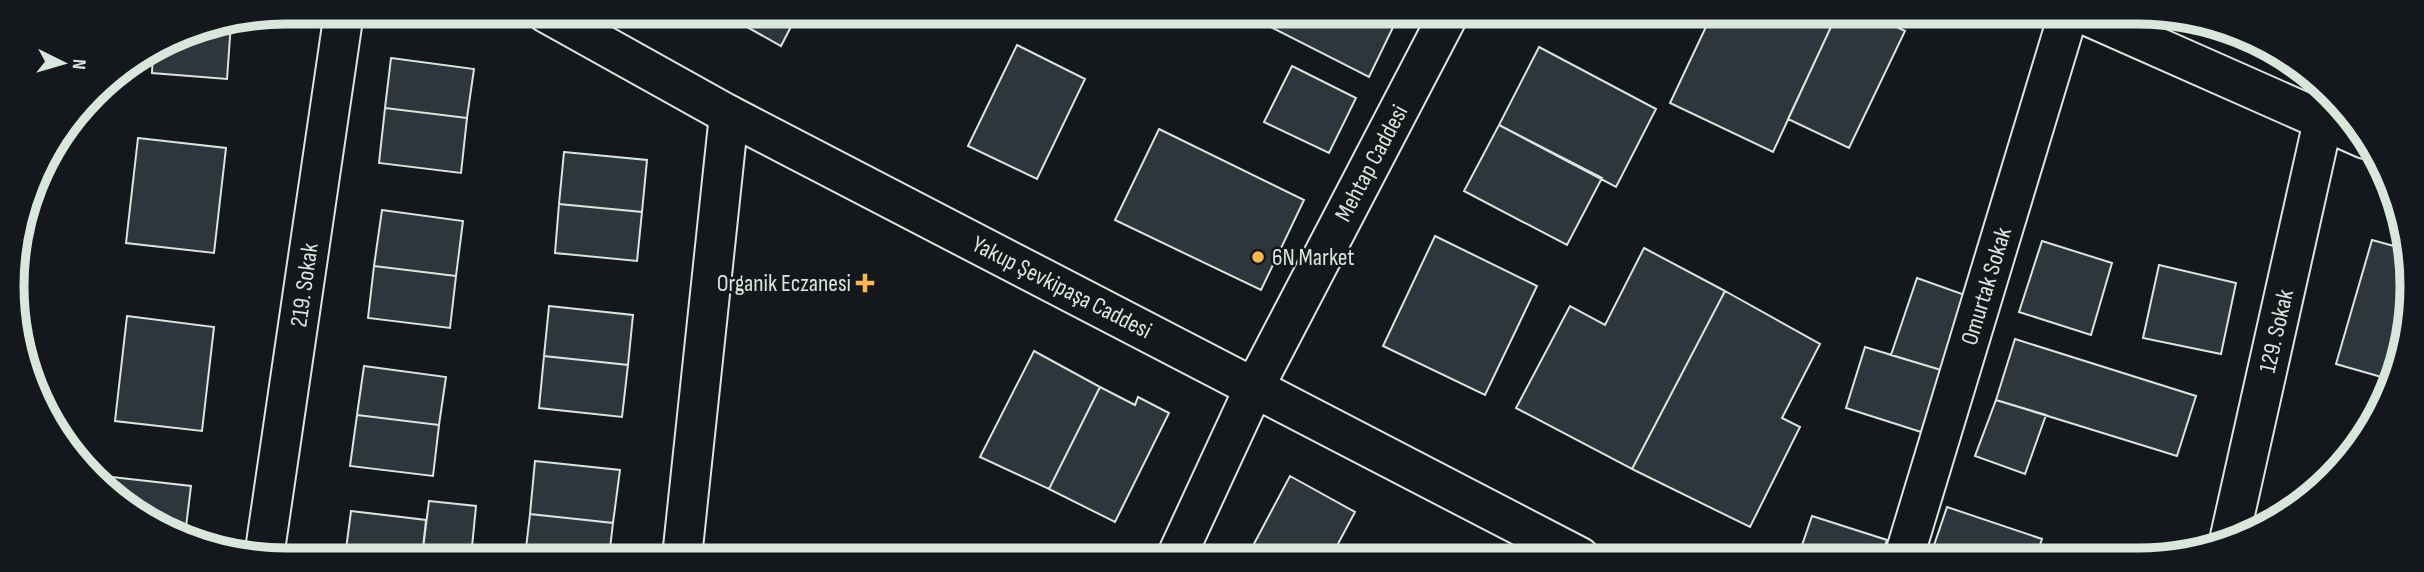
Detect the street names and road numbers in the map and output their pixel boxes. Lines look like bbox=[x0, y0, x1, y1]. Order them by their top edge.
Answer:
street label: Mehtap Caddesi bbox=[1329, 100, 1414, 226]
street label: Omurtak Sokak bbox=[1955, 224, 2018, 349]
street label: Yakup Şevkipaşa Caddesi bbox=[967, 230, 1156, 345]
street label: 219. Sokak bbox=[284, 241, 325, 329]
street label: 129. Sokak bbox=[2253, 287, 2300, 376]

